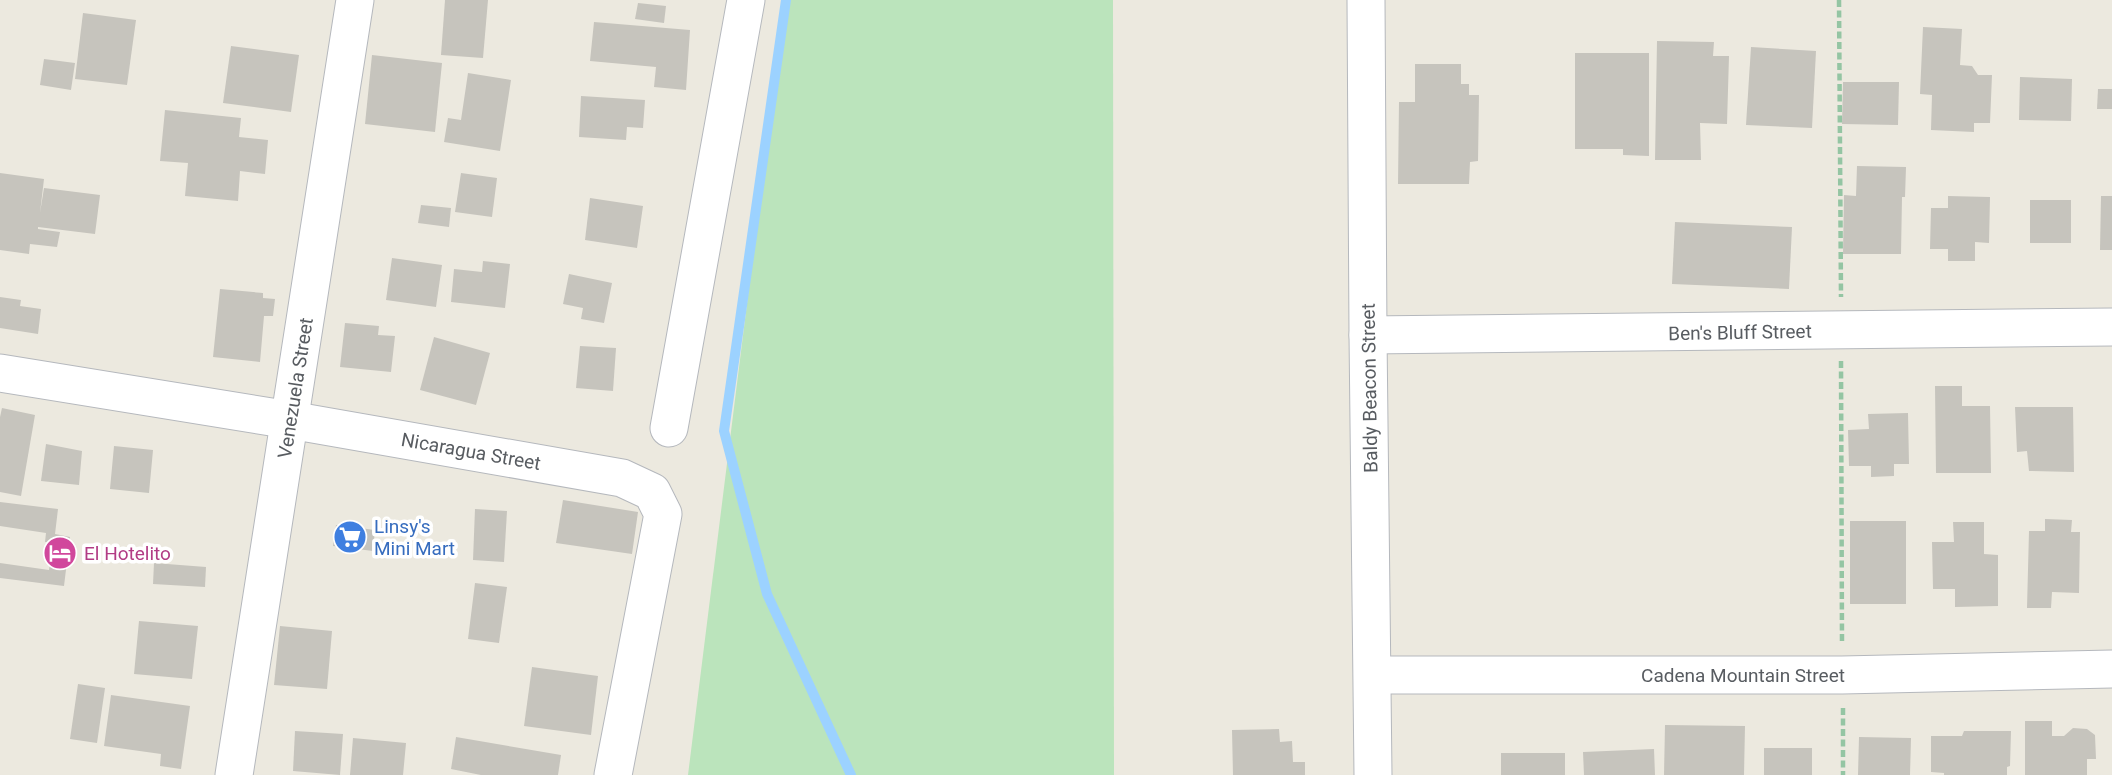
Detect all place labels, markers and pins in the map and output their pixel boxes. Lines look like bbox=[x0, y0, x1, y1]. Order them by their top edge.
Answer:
place label: Linsy's Mini Mart bbox=[374, 515, 455, 560]
supermarket icon: Linsy's Mini Mart bbox=[331, 518, 369, 556]
hotel icon: El Hotelito bbox=[41, 534, 79, 572]
place label: El Hotelito bbox=[84, 542, 171, 565]

